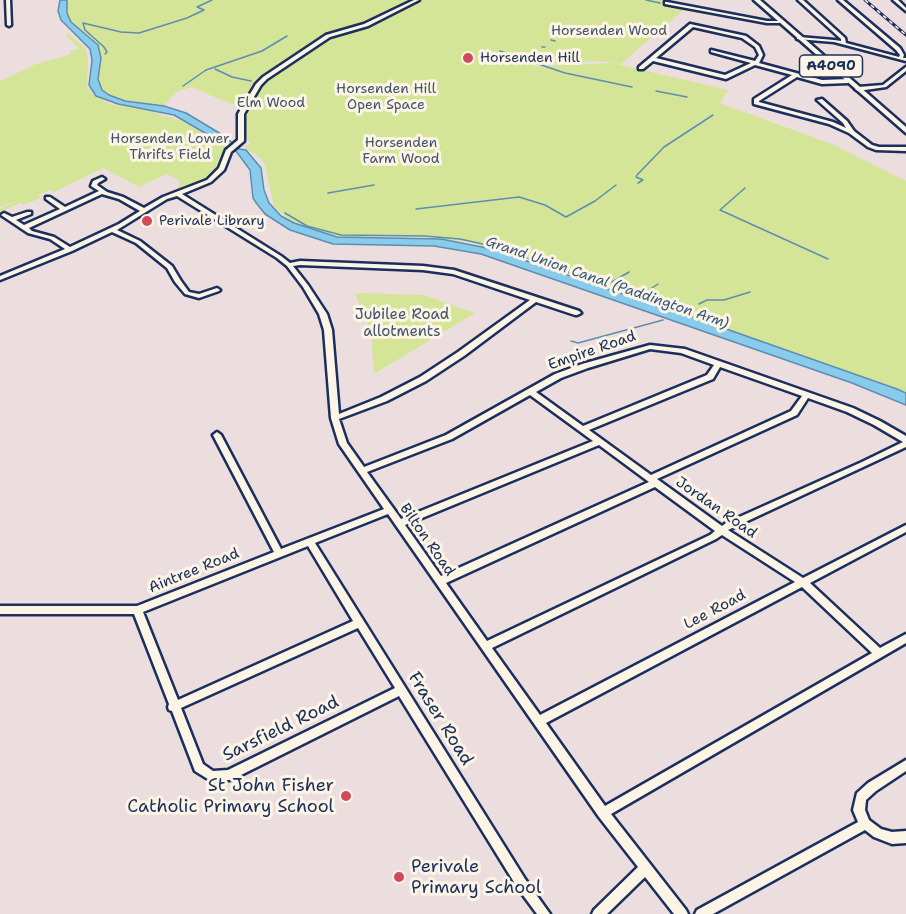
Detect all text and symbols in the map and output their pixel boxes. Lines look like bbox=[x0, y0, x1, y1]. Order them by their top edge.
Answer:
park label: Horsenden Wood bbox=[551, 23, 667, 39]
place label: Horsenden Hill bbox=[480, 50, 580, 66]
marker: Horsenden Hill bbox=[461, 51, 475, 65]
road number: A4090 bbox=[800, 55, 862, 77]
park label: Horsenden Hill Open Space bbox=[336, 81, 436, 114]
park label: Elm Wood bbox=[237, 95, 305, 111]
park label: Horsenden Lower Thrifts Field bbox=[110, 131, 230, 164]
park label: Horsenden Farm Wood bbox=[362, 135, 440, 168]
place label: Perivale Library bbox=[159, 213, 265, 229]
marker: Perivale Library bbox=[140, 214, 154, 228]
water label: Grand Union Canal (Paddington Arm) bbox=[483, 233, 731, 333]
park label: Jubilee Road allotments bbox=[355, 306, 449, 341]
street label: Empire Road bbox=[546, 328, 638, 374]
street label: Jordan Road bbox=[672, 473, 760, 543]
street label: Bilton Road bbox=[395, 500, 459, 580]
street label: Aintree Road bbox=[146, 545, 242, 597]
street label: Lee Road bbox=[681, 586, 749, 634]
street label: Fraser Road bbox=[403, 668, 477, 770]
street label: Sarsfield Road bbox=[219, 692, 343, 766]
place label: St John Fisher Catholic Primary School bbox=[127, 775, 334, 818]
marker: St John Fisher Catholic Primary School bbox=[339, 789, 353, 803]
place label: Perivale Primary School bbox=[411, 856, 541, 898]
marker: Perivale Primary School bbox=[392, 870, 406, 884]

